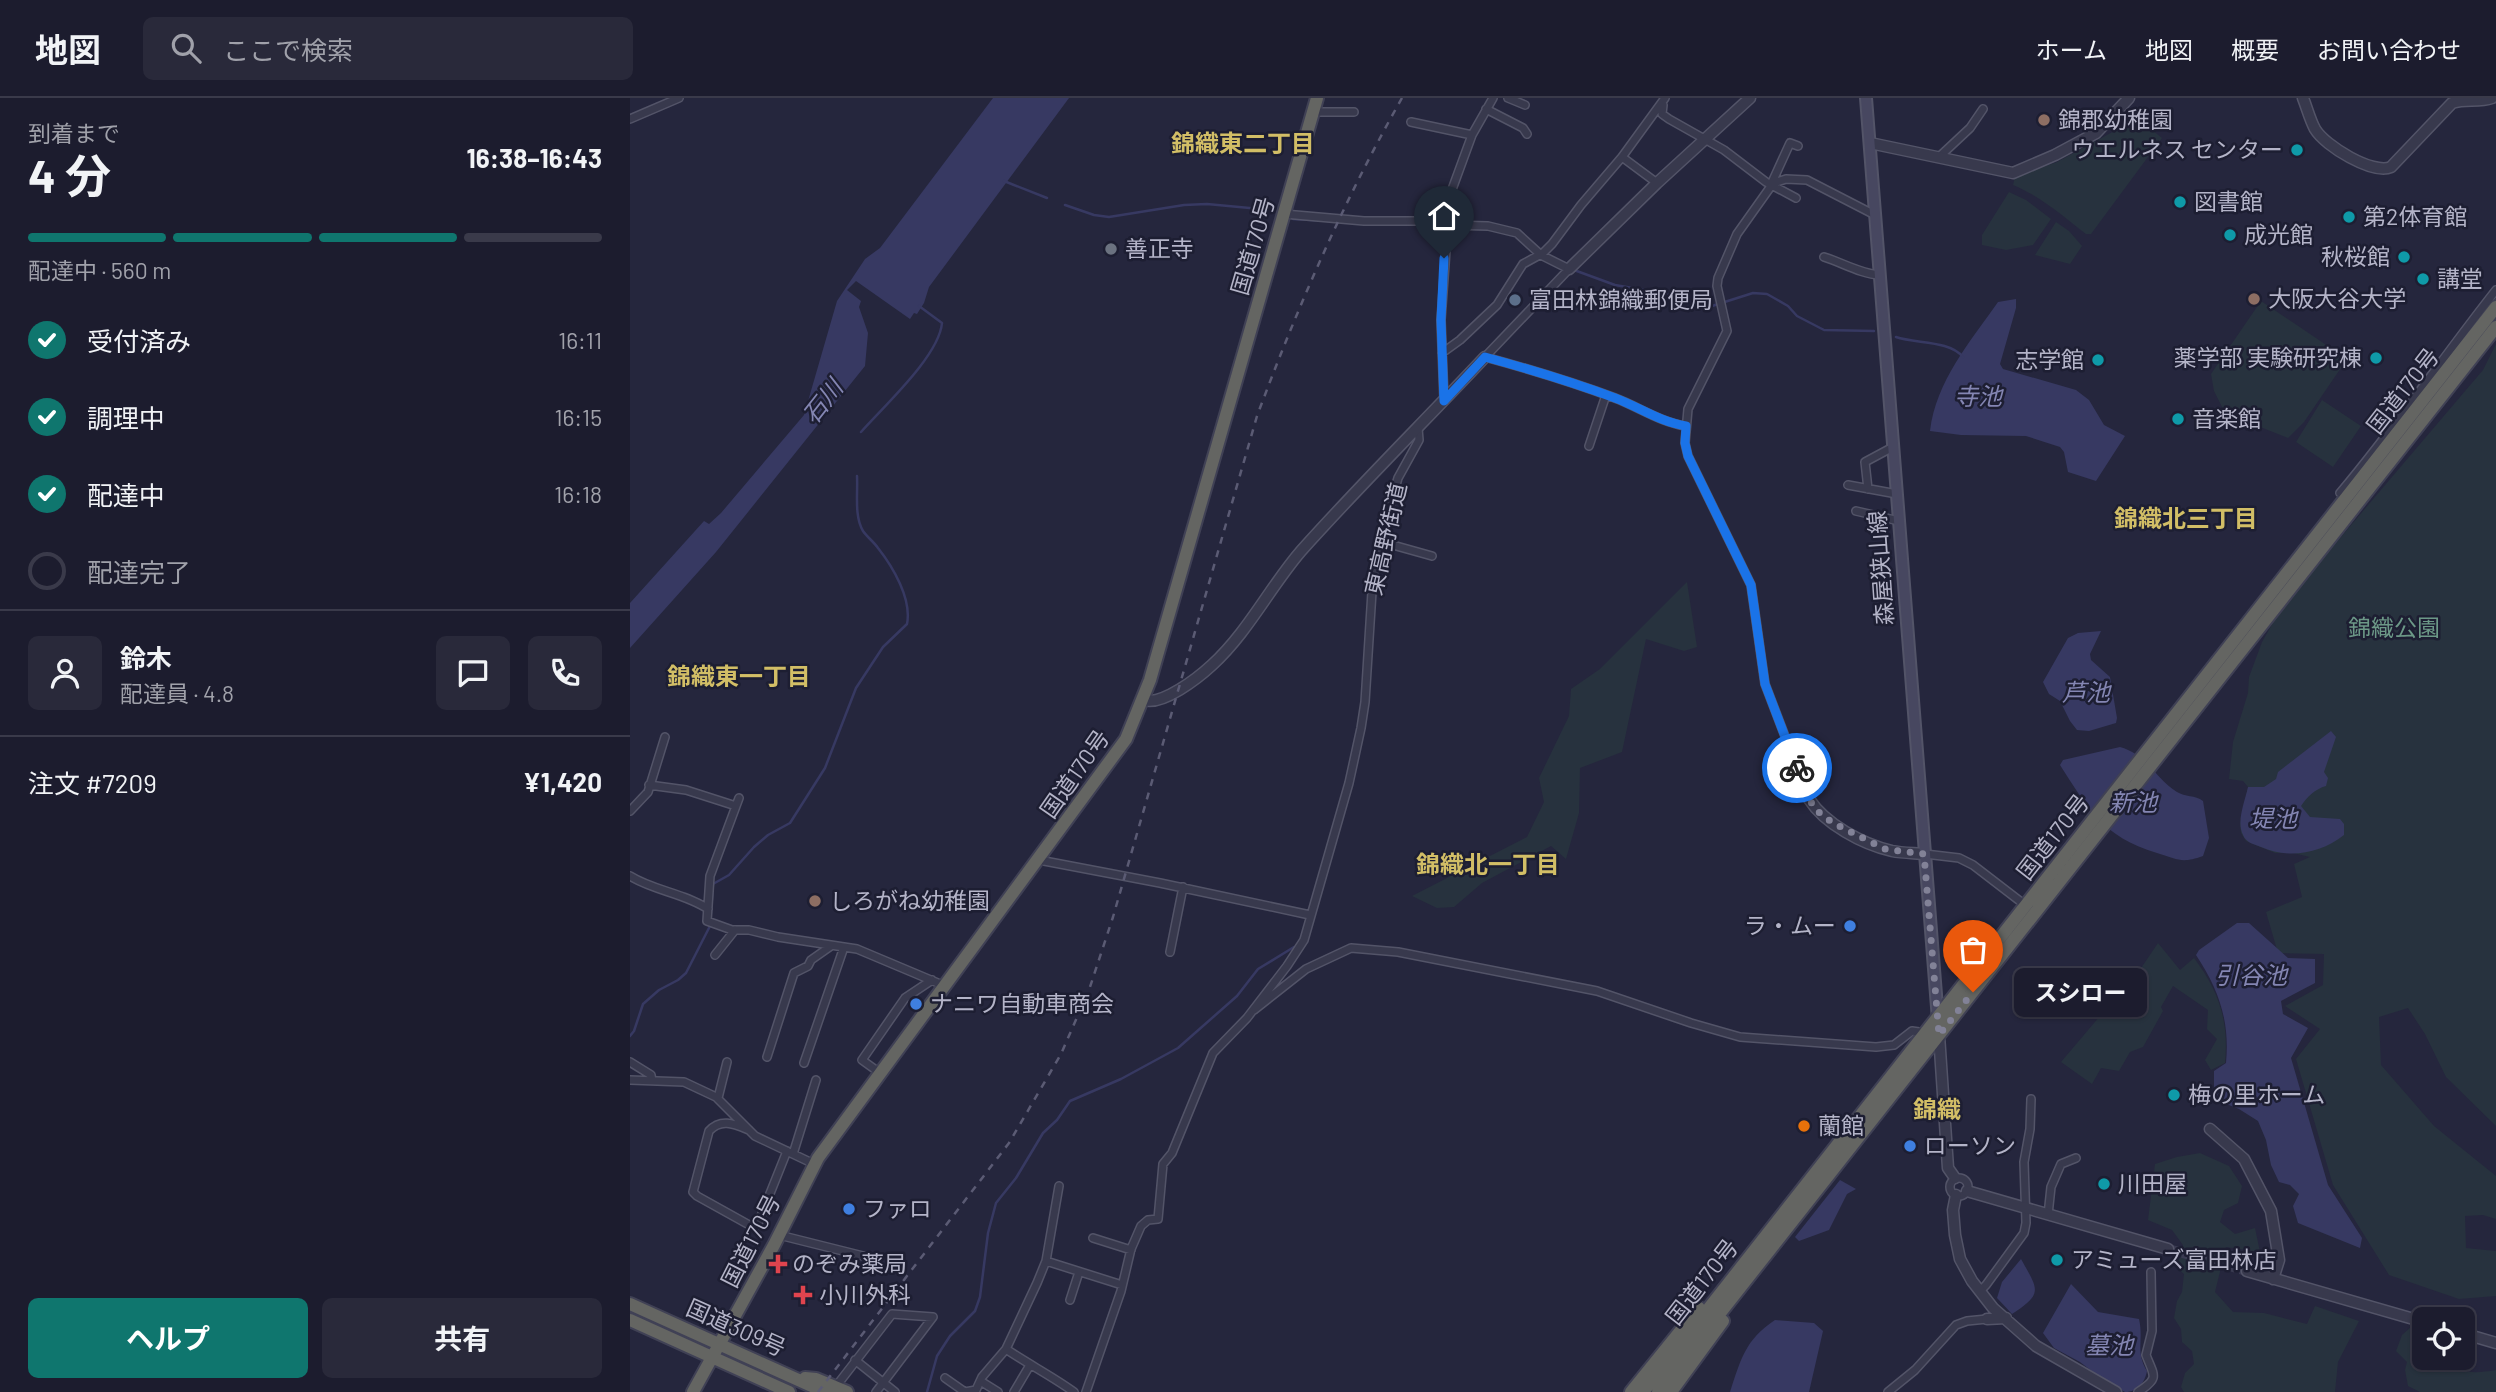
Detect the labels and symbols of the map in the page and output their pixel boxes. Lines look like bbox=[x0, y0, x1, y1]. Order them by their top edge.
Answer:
place label: 錦郡幼稚園 bbox=[2058, 105, 2173, 133]
marker: 錦郡幼稚園 bbox=[2036, 112, 2052, 128]
district label: 錦織東二丁目 bbox=[1171, 128, 1315, 157]
place label: ウエルネス センター bbox=[2071, 135, 2283, 163]
marker: ウエルネス センター bbox=[2289, 142, 2305, 158]
pin bbox=[1414, 186, 1474, 258]
place label: 図書館 bbox=[2194, 187, 2263, 215]
street label: 国道170号 bbox=[1225, 193, 1279, 298]
marker: 図書館 bbox=[2172, 194, 2188, 210]
place label: 第2体育館 bbox=[2363, 202, 2467, 230]
marker: 第2体育館 bbox=[2341, 209, 2357, 225]
place label: 成光館 bbox=[2244, 220, 2313, 248]
marker: 成光館 bbox=[2222, 227, 2238, 243]
place label: 善正寺 bbox=[1125, 234, 1194, 262]
marker: 善正寺 bbox=[1103, 241, 1119, 257]
place label: 秋桜館 bbox=[2321, 242, 2390, 270]
marker: 秋桜館 bbox=[2396, 249, 2412, 265]
place label: 講堂 bbox=[2437, 264, 2483, 292]
marker: 講堂 bbox=[2415, 271, 2431, 287]
place label: 大阪大谷大学 bbox=[2268, 284, 2406, 312]
place label: 富田林錦織郵便局 bbox=[1529, 285, 1713, 313]
marker: 大阪大谷大学 bbox=[2246, 291, 2262, 307]
marker: 富田林錦織郵便局 bbox=[1507, 292, 1523, 308]
street label: 国道170号 bbox=[2360, 342, 2444, 439]
place label: 薬学部 実験研究棟 bbox=[2173, 343, 2362, 371]
place label: 志学館 bbox=[2015, 345, 2084, 373]
marker: 薬学部 実験研究棟 bbox=[2368, 350, 2384, 366]
marker: 志学館 bbox=[2090, 352, 2106, 368]
water label: 石川 bbox=[796, 371, 850, 429]
water label: 寺池 bbox=[1954, 381, 2004, 410]
place label: 音楽館 bbox=[2192, 404, 2261, 432]
marker: 音楽館 bbox=[2170, 411, 2186, 427]
street label: 東高野街道 bbox=[1358, 480, 1412, 598]
district label: 錦織北三丁目 bbox=[2114, 503, 2258, 532]
street label: 森屋狭山線 bbox=[1862, 510, 1898, 626]
park label: 錦織公園 bbox=[2348, 613, 2440, 641]
district label: 錦織東一丁目 bbox=[667, 661, 811, 690]
water label: 芦池 bbox=[2062, 677, 2112, 706]
street label: 国道170号 bbox=[1034, 724, 1115, 823]
courier bbox=[1762, 733, 1832, 803]
water label: 新池 bbox=[2109, 787, 2159, 816]
street label: 国道170号 bbox=[2010, 788, 2094, 885]
water label: 堤池 bbox=[2249, 803, 2299, 832]
district label: 錦織北一丁目 bbox=[1416, 849, 1560, 878]
place label: しろがね幼稚園 bbox=[829, 886, 990, 914]
marker: しろがね幼稚園 bbox=[807, 893, 823, 909]
place label: ラ・ムー bbox=[1744, 911, 1836, 939]
marker: ラ・ムー bbox=[1842, 918, 1858, 934]
pin bbox=[1943, 920, 2003, 992]
water label: 引谷池 bbox=[2215, 960, 2289, 989]
callout: スシロー bbox=[2015, 968, 2148, 1016]
place label: ナニワ自動車商会 bbox=[930, 989, 1114, 1017]
marker: ナニワ自動車商会 bbox=[908, 996, 924, 1012]
place label: 梅の里ホーム bbox=[2188, 1080, 2325, 1108]
marker: 梅の里ホーム bbox=[2166, 1087, 2182, 1103]
district label: 錦織 bbox=[1913, 1094, 1961, 1123]
place label: 蘭館 bbox=[1818, 1111, 1864, 1139]
marker: 蘭館 bbox=[1796, 1118, 1812, 1134]
place label: ローソン bbox=[1924, 1131, 2016, 1159]
marker: ローソン bbox=[1902, 1138, 1918, 1154]
place label: 川田屋 bbox=[2118, 1169, 2187, 1197]
marker: 川田屋 bbox=[2096, 1176, 2112, 1192]
street label: 国道170号 bbox=[715, 1189, 785, 1292]
place label: ファロ bbox=[863, 1194, 932, 1222]
marker: ファロ bbox=[841, 1201, 857, 1217]
street label: 国道170号 bbox=[1659, 1233, 1743, 1330]
place label: アミューズ富田林店 bbox=[2071, 1245, 2276, 1273]
place label: のぞみ薬局 bbox=[792, 1249, 907, 1277]
marker: アミューズ富田林店 bbox=[2049, 1252, 2065, 1268]
marker: のぞみ薬局 bbox=[770, 1256, 786, 1272]
place label: 小川外科 bbox=[819, 1280, 911, 1308]
marker: 小川外科 bbox=[793, 1285, 813, 1305]
street label: 国道309号 bbox=[682, 1293, 790, 1361]
water label: 墓池 bbox=[2085, 1330, 2135, 1359]

